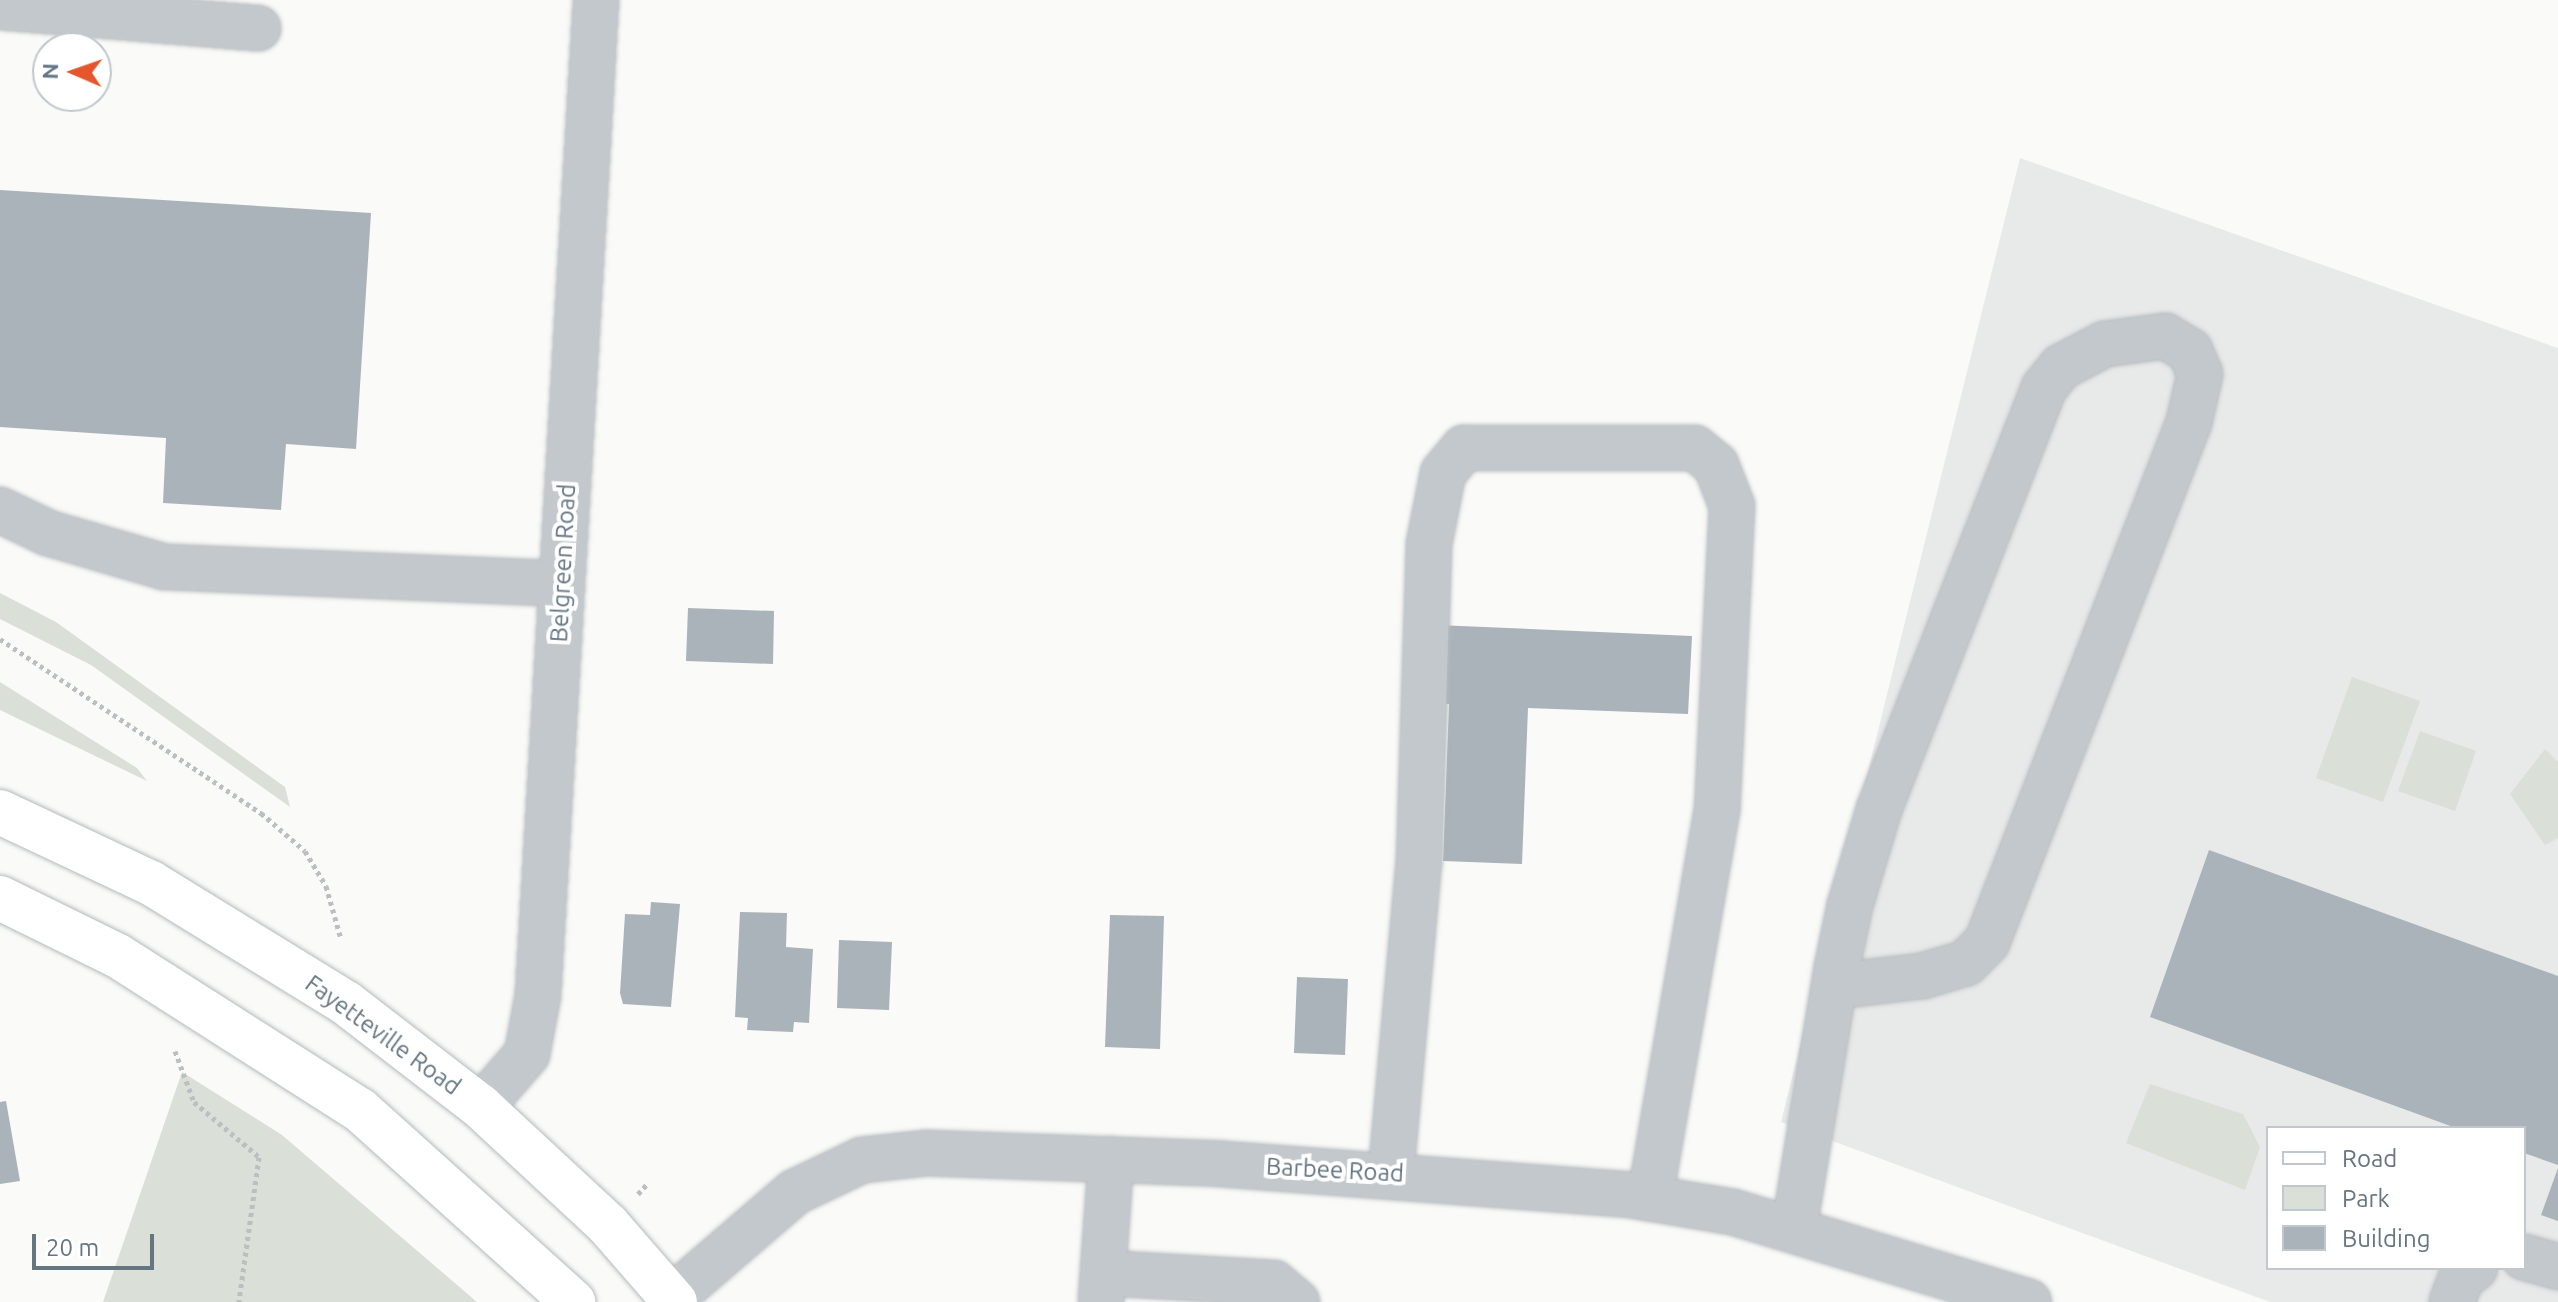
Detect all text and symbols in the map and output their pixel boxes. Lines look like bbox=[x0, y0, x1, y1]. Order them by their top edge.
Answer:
north arrow bbox=[32, 32, 112, 112]
text: N bbox=[37, 63, 62, 80]
street label: Belgreen Road bbox=[544, 483, 582, 643]
street label: Fayetteville Road bbox=[300, 969, 466, 1101]
legend bbox=[2266, 1126, 2526, 1270]
text: Road bbox=[2342, 1145, 2397, 1172]
street label: Barbee Road bbox=[1265, 1152, 1405, 1188]
text: Park bbox=[2342, 1185, 2390, 1212]
scale bar bbox=[36, 1218, 158, 1268]
text: Building bbox=[2342, 1225, 2430, 1252]
text: 20 m bbox=[46, 1234, 99, 1261]

